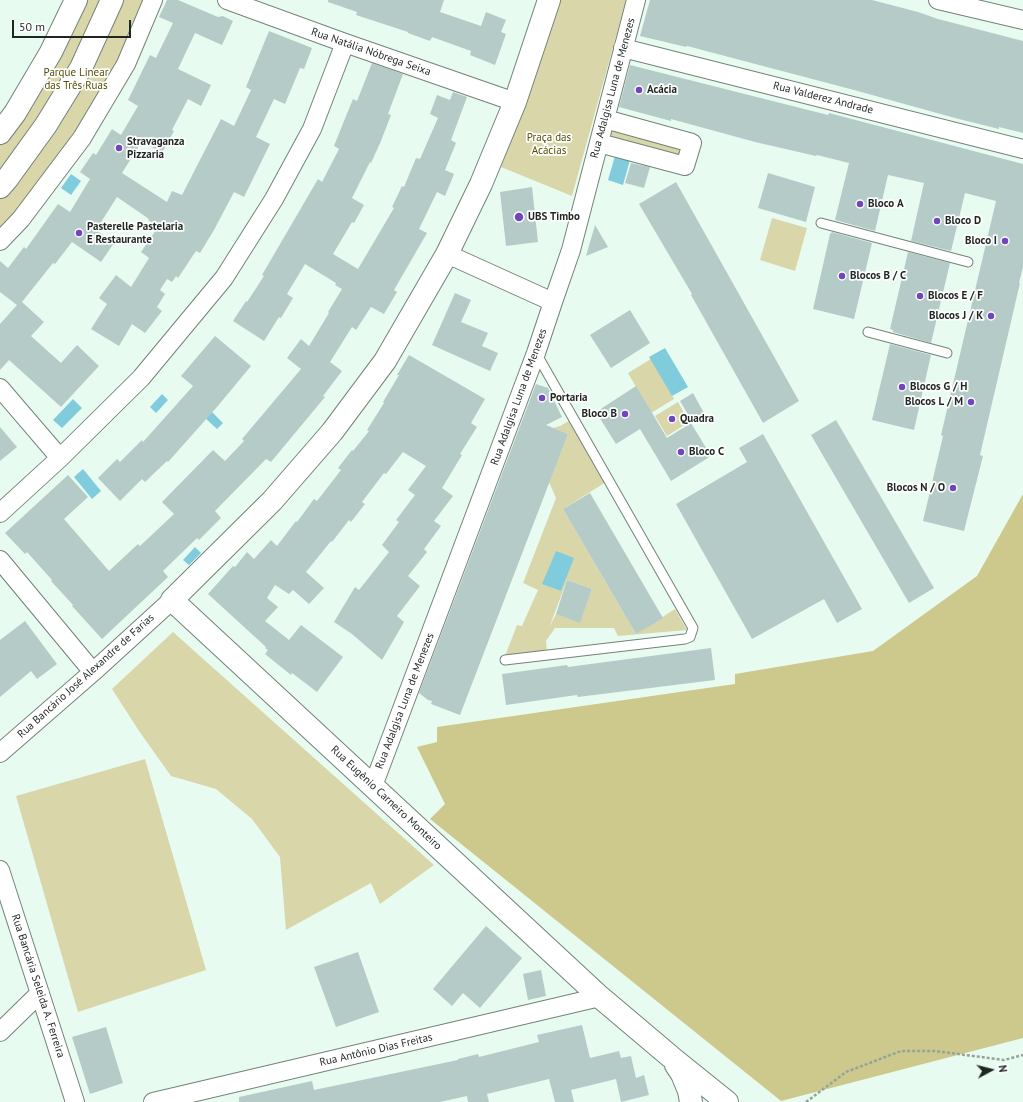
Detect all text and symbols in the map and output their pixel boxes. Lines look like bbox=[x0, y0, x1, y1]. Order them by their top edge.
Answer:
scale bar bbox=[14, 12, 133, 38]
street label: Rua Adalgisa Luna de Menezes bbox=[588, 16, 638, 160]
text: 50 m bbox=[19, 19, 45, 34]
street label: Rua Natália Nóbrega Seixa bbox=[309, 25, 433, 79]
park label: Parque Linear das Três Ruas bbox=[44, 66, 108, 92]
street label: Rua Valderez Andrade bbox=[772, 79, 874, 117]
place label: Acácia bbox=[647, 83, 677, 97]
marker: Acácia bbox=[634, 85, 644, 95]
park label: Praça das Acácias bbox=[527, 131, 571, 157]
place label: Stravaganza Pizzaria bbox=[127, 135, 185, 161]
marker: Stravaganza Pizzaria bbox=[114, 143, 124, 153]
place label: Bloco A bbox=[868, 197, 904, 211]
marker: Bloco A bbox=[855, 199, 865, 209]
place label: UBS Timbo bbox=[528, 210, 580, 224]
marker: UBS Timbo bbox=[513, 211, 525, 223]
place label: Bloco D bbox=[945, 214, 981, 228]
marker: Bloco D bbox=[932, 216, 942, 226]
place label: Pasterelle Pastelaria E Restaurante bbox=[87, 220, 183, 246]
marker: Pasterelle Pastelaria E Restaurante bbox=[74, 228, 84, 238]
place label: Bloco I bbox=[965, 234, 997, 248]
marker: Bloco I bbox=[1000, 236, 1010, 246]
place label: Blocos B / C bbox=[850, 269, 906, 283]
marker: Blocos B / C bbox=[837, 271, 847, 281]
place label: Blocos E / F bbox=[928, 289, 983, 303]
marker: Blocos E / F bbox=[915, 291, 925, 301]
place label: Blocos J / K bbox=[929, 309, 983, 323]
marker: Blocos J / K bbox=[986, 311, 996, 321]
street label: Rua Adalgisa Luna de Menezes bbox=[488, 327, 550, 467]
place label: Blocos G / H bbox=[910, 380, 967, 394]
marker: Blocos G / H bbox=[897, 382, 907, 392]
place label: Portaria bbox=[550, 391, 588, 405]
marker: Portaria bbox=[537, 393, 547, 403]
place label: Blocos L / M bbox=[905, 395, 963, 409]
marker: Blocos L / M bbox=[966, 397, 976, 407]
place label: Bloco B bbox=[582, 407, 617, 421]
marker: Bloco B bbox=[620, 409, 630, 419]
place label: Quadra bbox=[680, 412, 714, 426]
marker: Quadra bbox=[667, 414, 677, 424]
place label: Bloco C bbox=[689, 445, 724, 459]
marker: Bloco C bbox=[676, 447, 686, 457]
place label: Blocos N / O bbox=[887, 481, 945, 495]
marker: Blocos N / O bbox=[948, 483, 958, 493]
street label: Rua Bancário José Alexandre de Farias bbox=[15, 611, 157, 741]
street label: Rua Adalgisa Luna de Menezes bbox=[373, 631, 437, 771]
street label: Rua Eugênio Carneiro Monteiro bbox=[328, 743, 444, 853]
street label: Rua Bancária Seleida A. Ferreira bbox=[9, 913, 67, 1059]
street label: Rua Antônio Dias Freitas bbox=[318, 1031, 434, 1069]
north arrow bbox=[971, 1050, 1011, 1090]
text: N bbox=[996, 1064, 1010, 1073]

